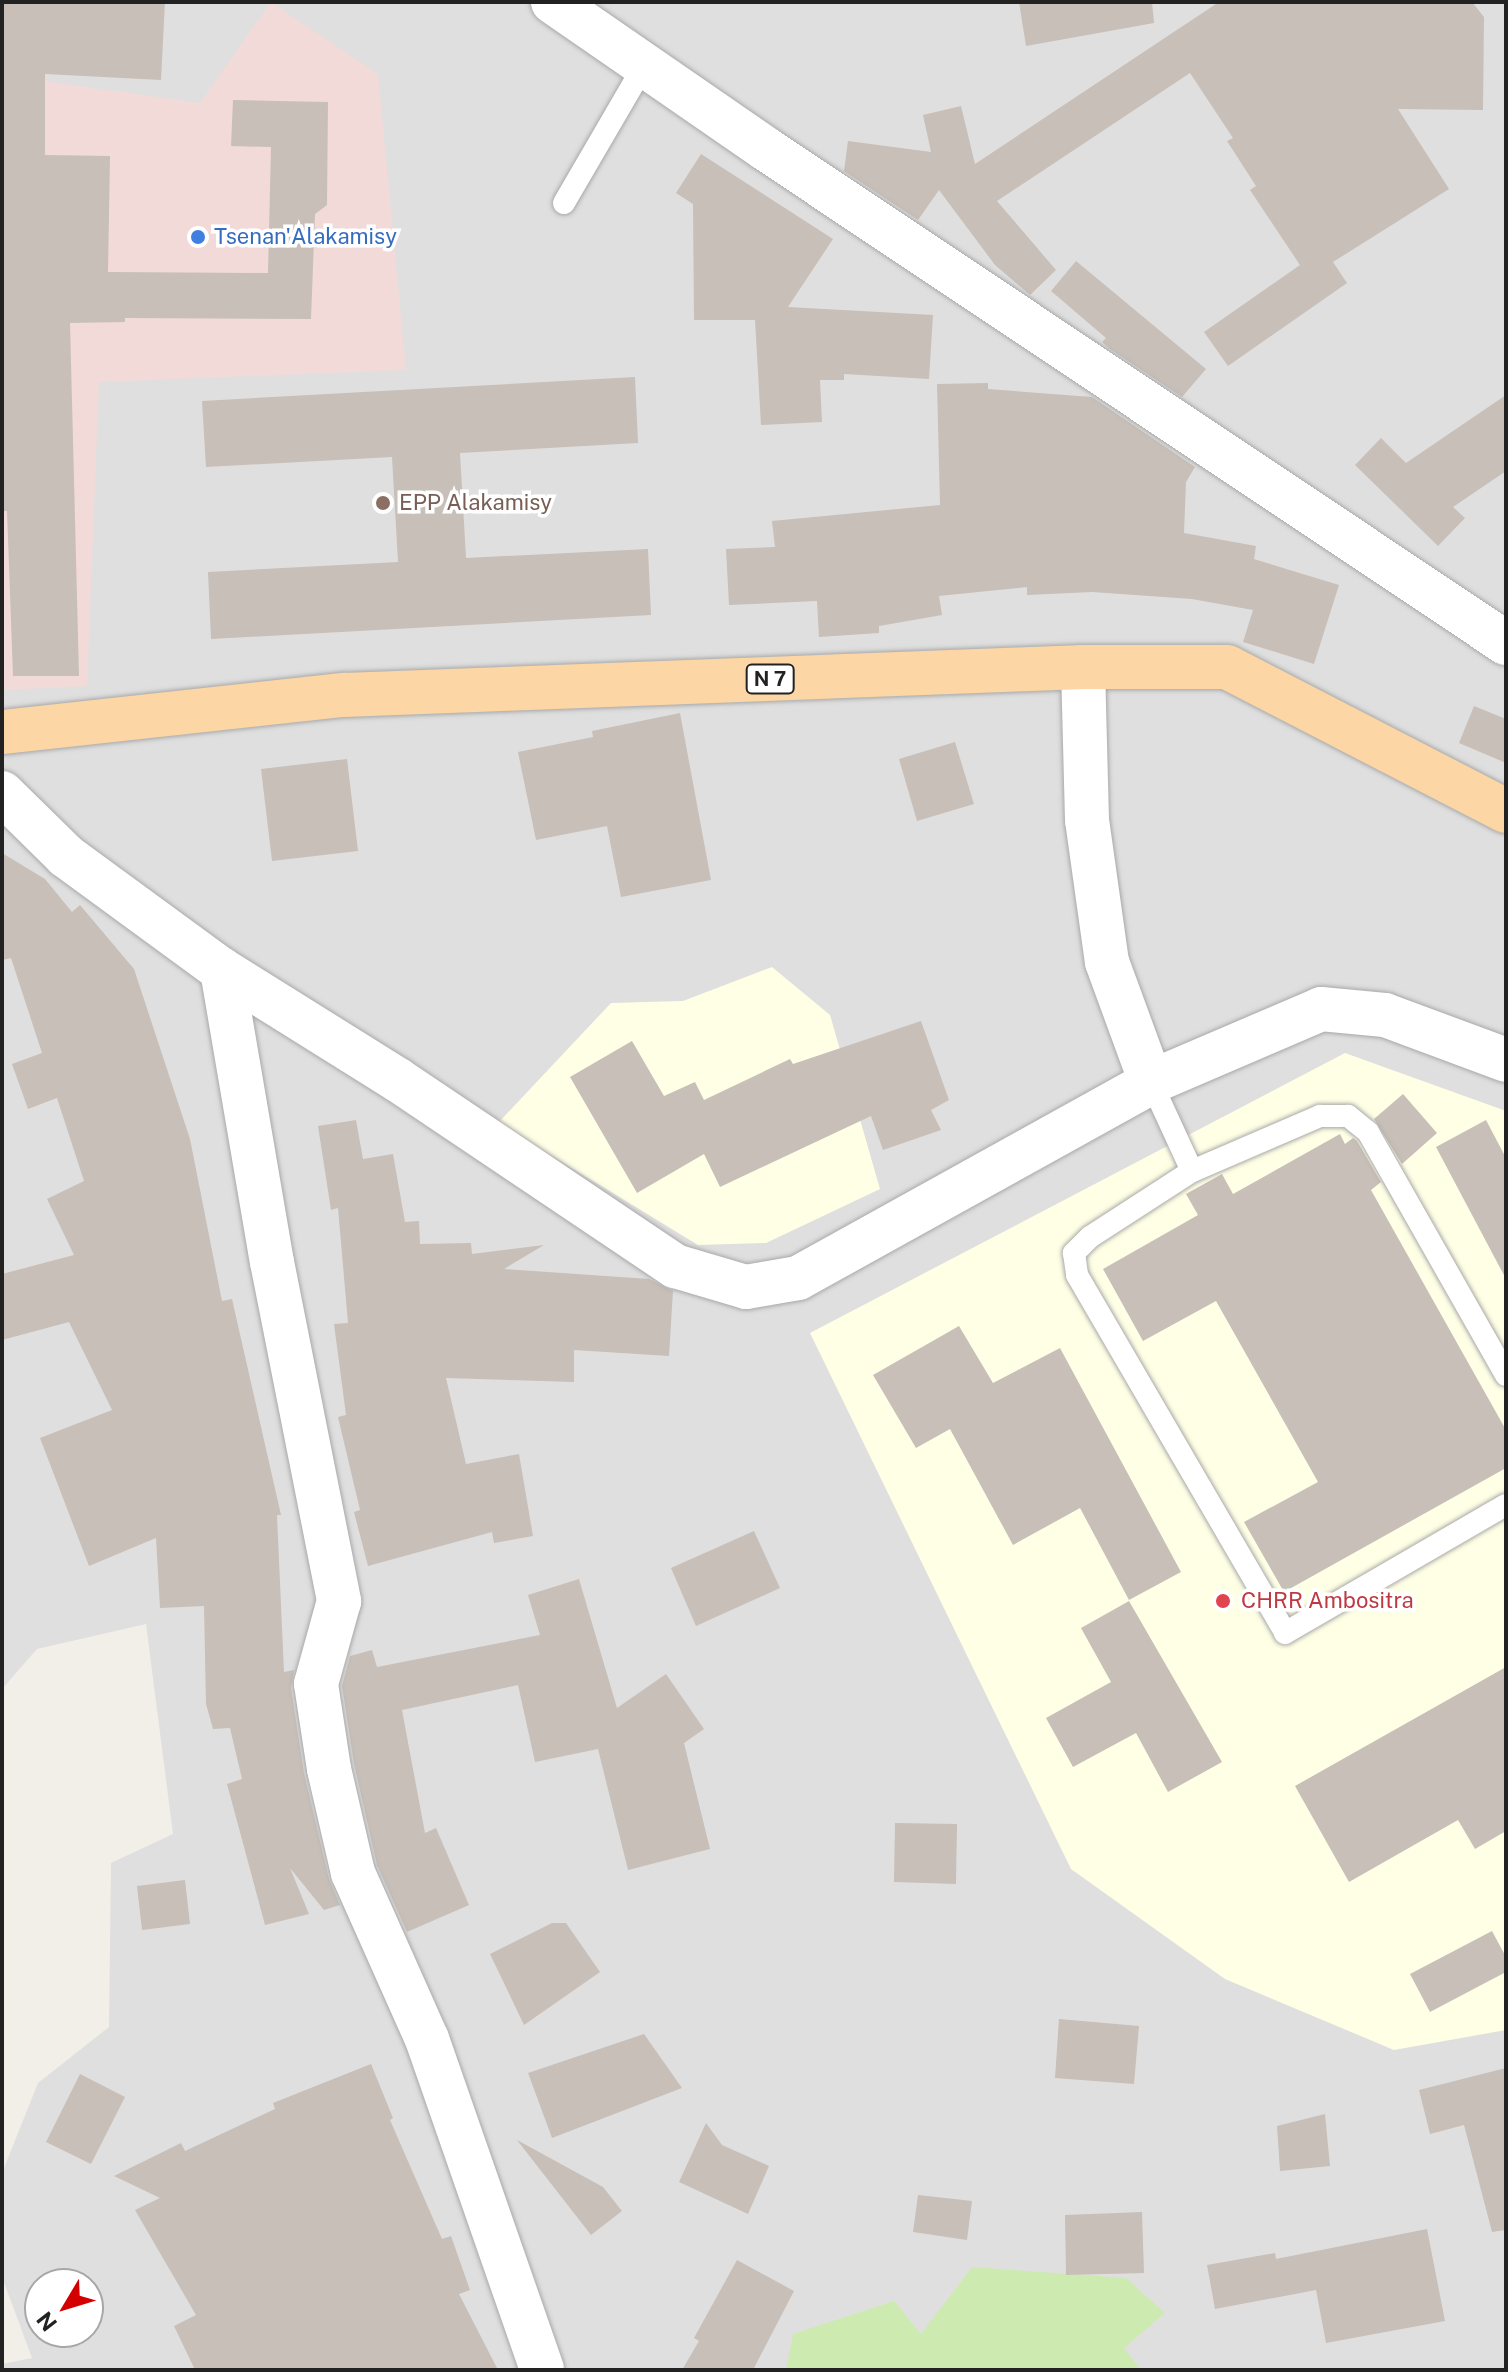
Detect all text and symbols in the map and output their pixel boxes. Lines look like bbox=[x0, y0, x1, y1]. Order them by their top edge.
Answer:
place label: Tsenan'Alakamisy bbox=[214, 224, 397, 250]
marker: Tsenan'Alakamisy bbox=[189, 228, 207, 246]
place label: EPP Alakamisy bbox=[399, 490, 552, 516]
marker: EPP Alakamisy bbox=[374, 494, 392, 512]
road number: N 7 bbox=[744, 663, 796, 695]
place label: CHRR Ambositra bbox=[1241, 1588, 1414, 1614]
marker: CHRR Ambositra bbox=[1212, 1590, 1234, 1612]
north arrow bbox=[24, 2268, 104, 2348]
text: N bbox=[31, 2307, 62, 2336]

